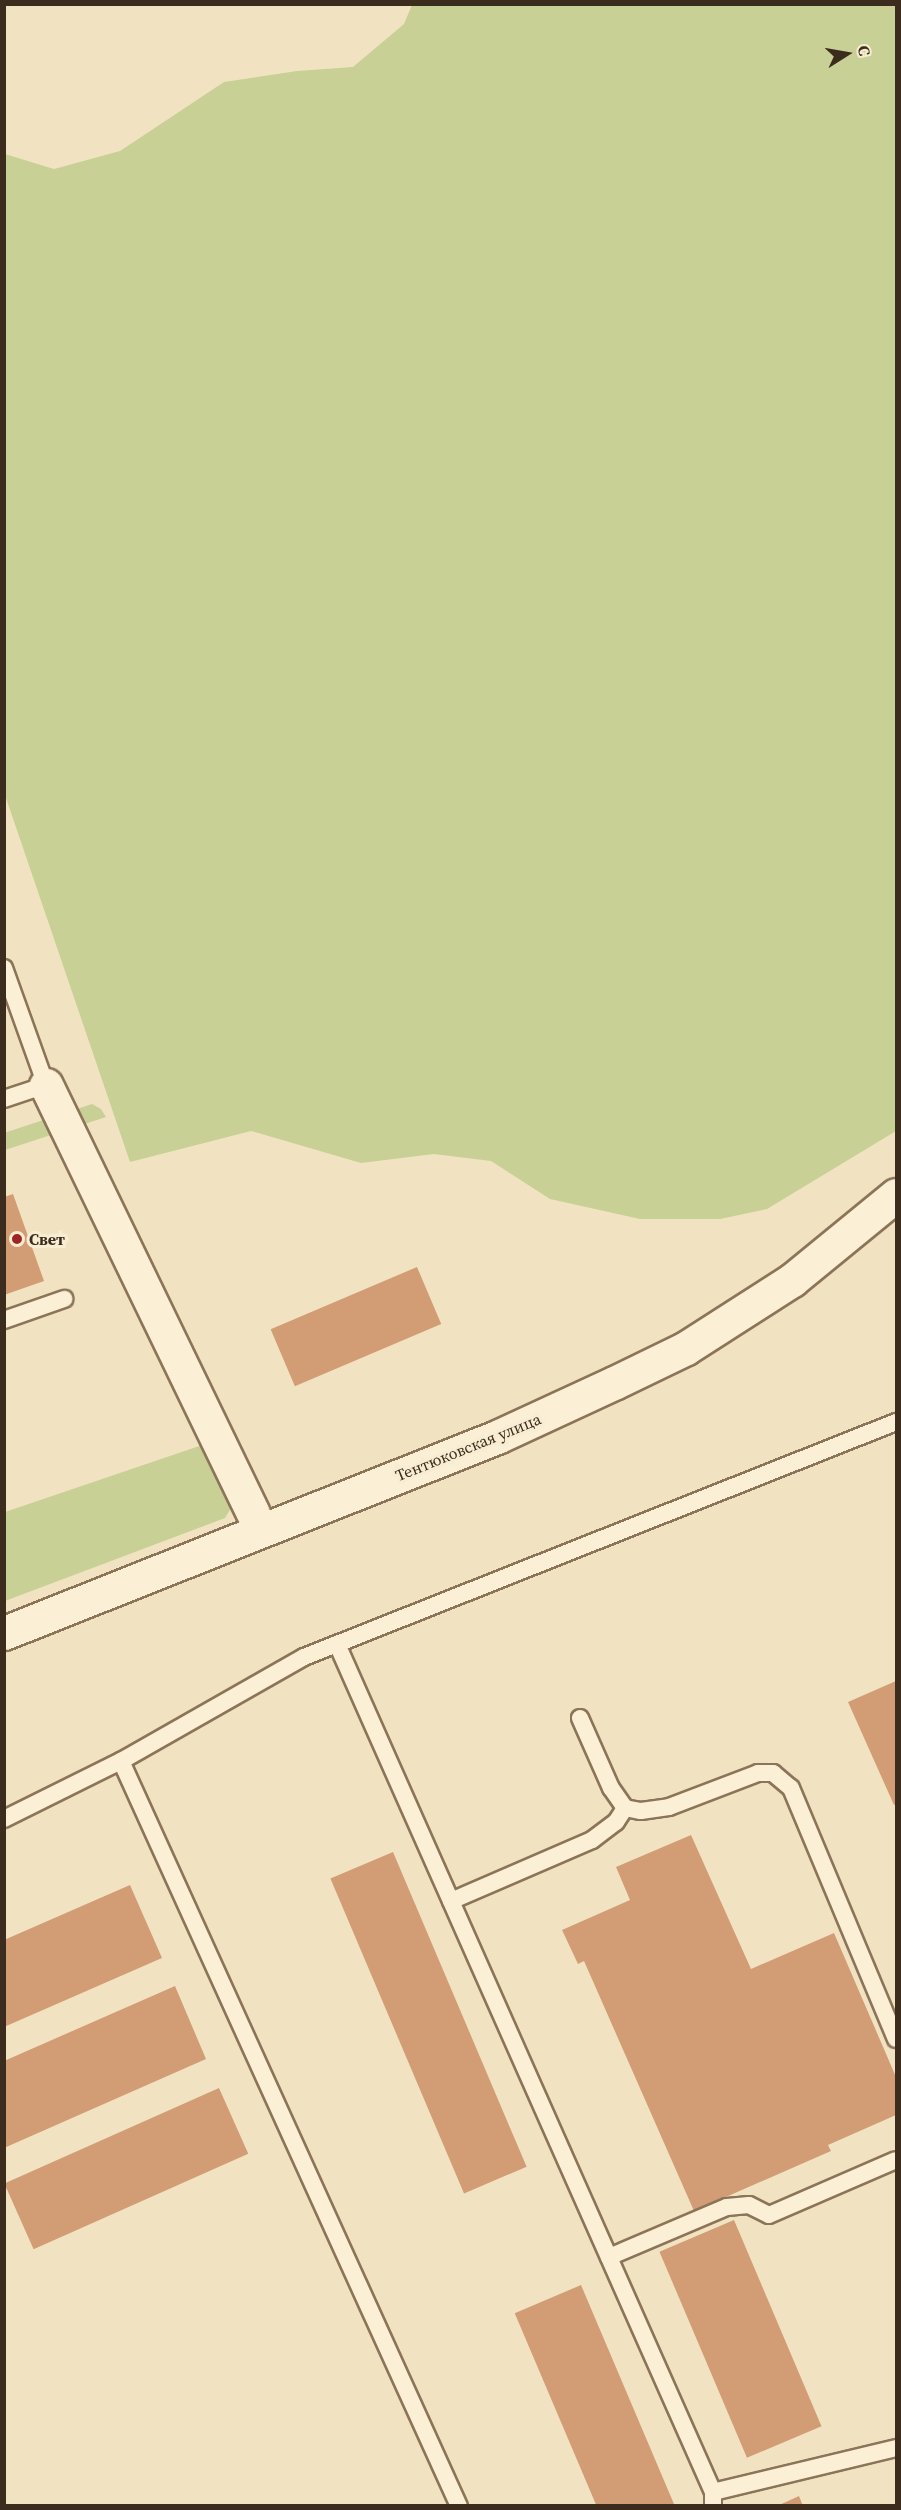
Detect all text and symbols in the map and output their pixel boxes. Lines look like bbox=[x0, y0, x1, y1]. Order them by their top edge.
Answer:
north arrow bbox=[817, 24, 877, 84]
text: С bbox=[853, 44, 876, 58]
place label: Свет bbox=[29, 1229, 65, 1249]
marker: Свет bbox=[10, 1232, 24, 1246]
street label: Тентюковская улица bbox=[392, 1409, 544, 1485]

